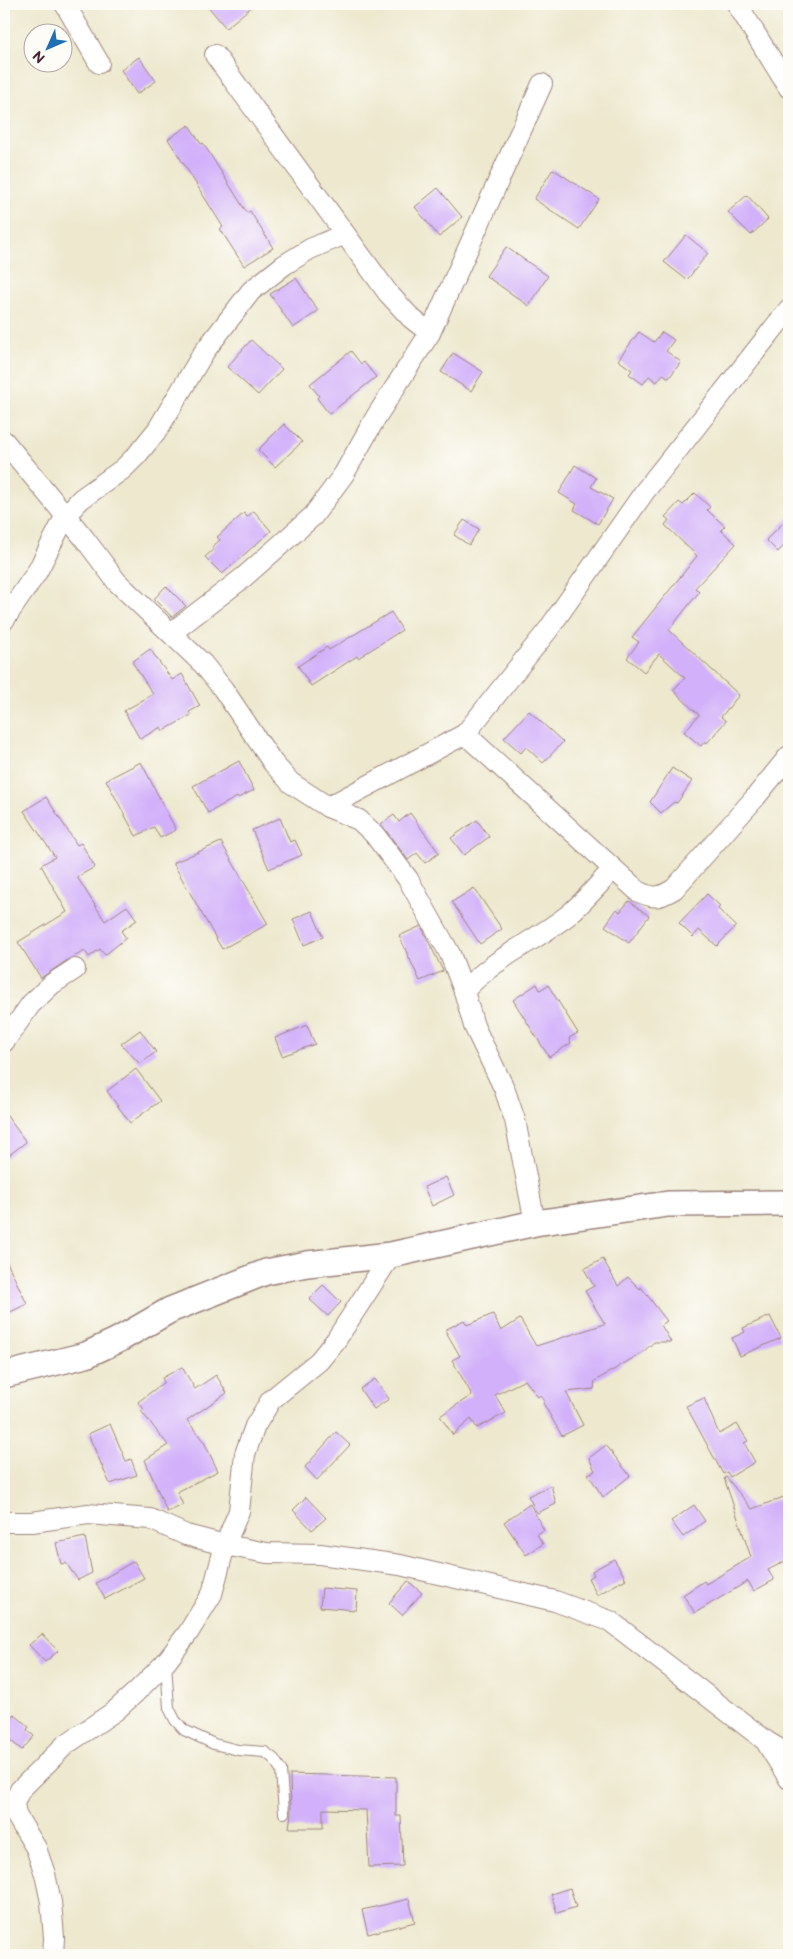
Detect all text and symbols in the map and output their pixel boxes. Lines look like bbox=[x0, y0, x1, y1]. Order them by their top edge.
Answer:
north arrow bbox=[22, 22, 72, 72]
text: N bbox=[29, 47, 49, 67]

